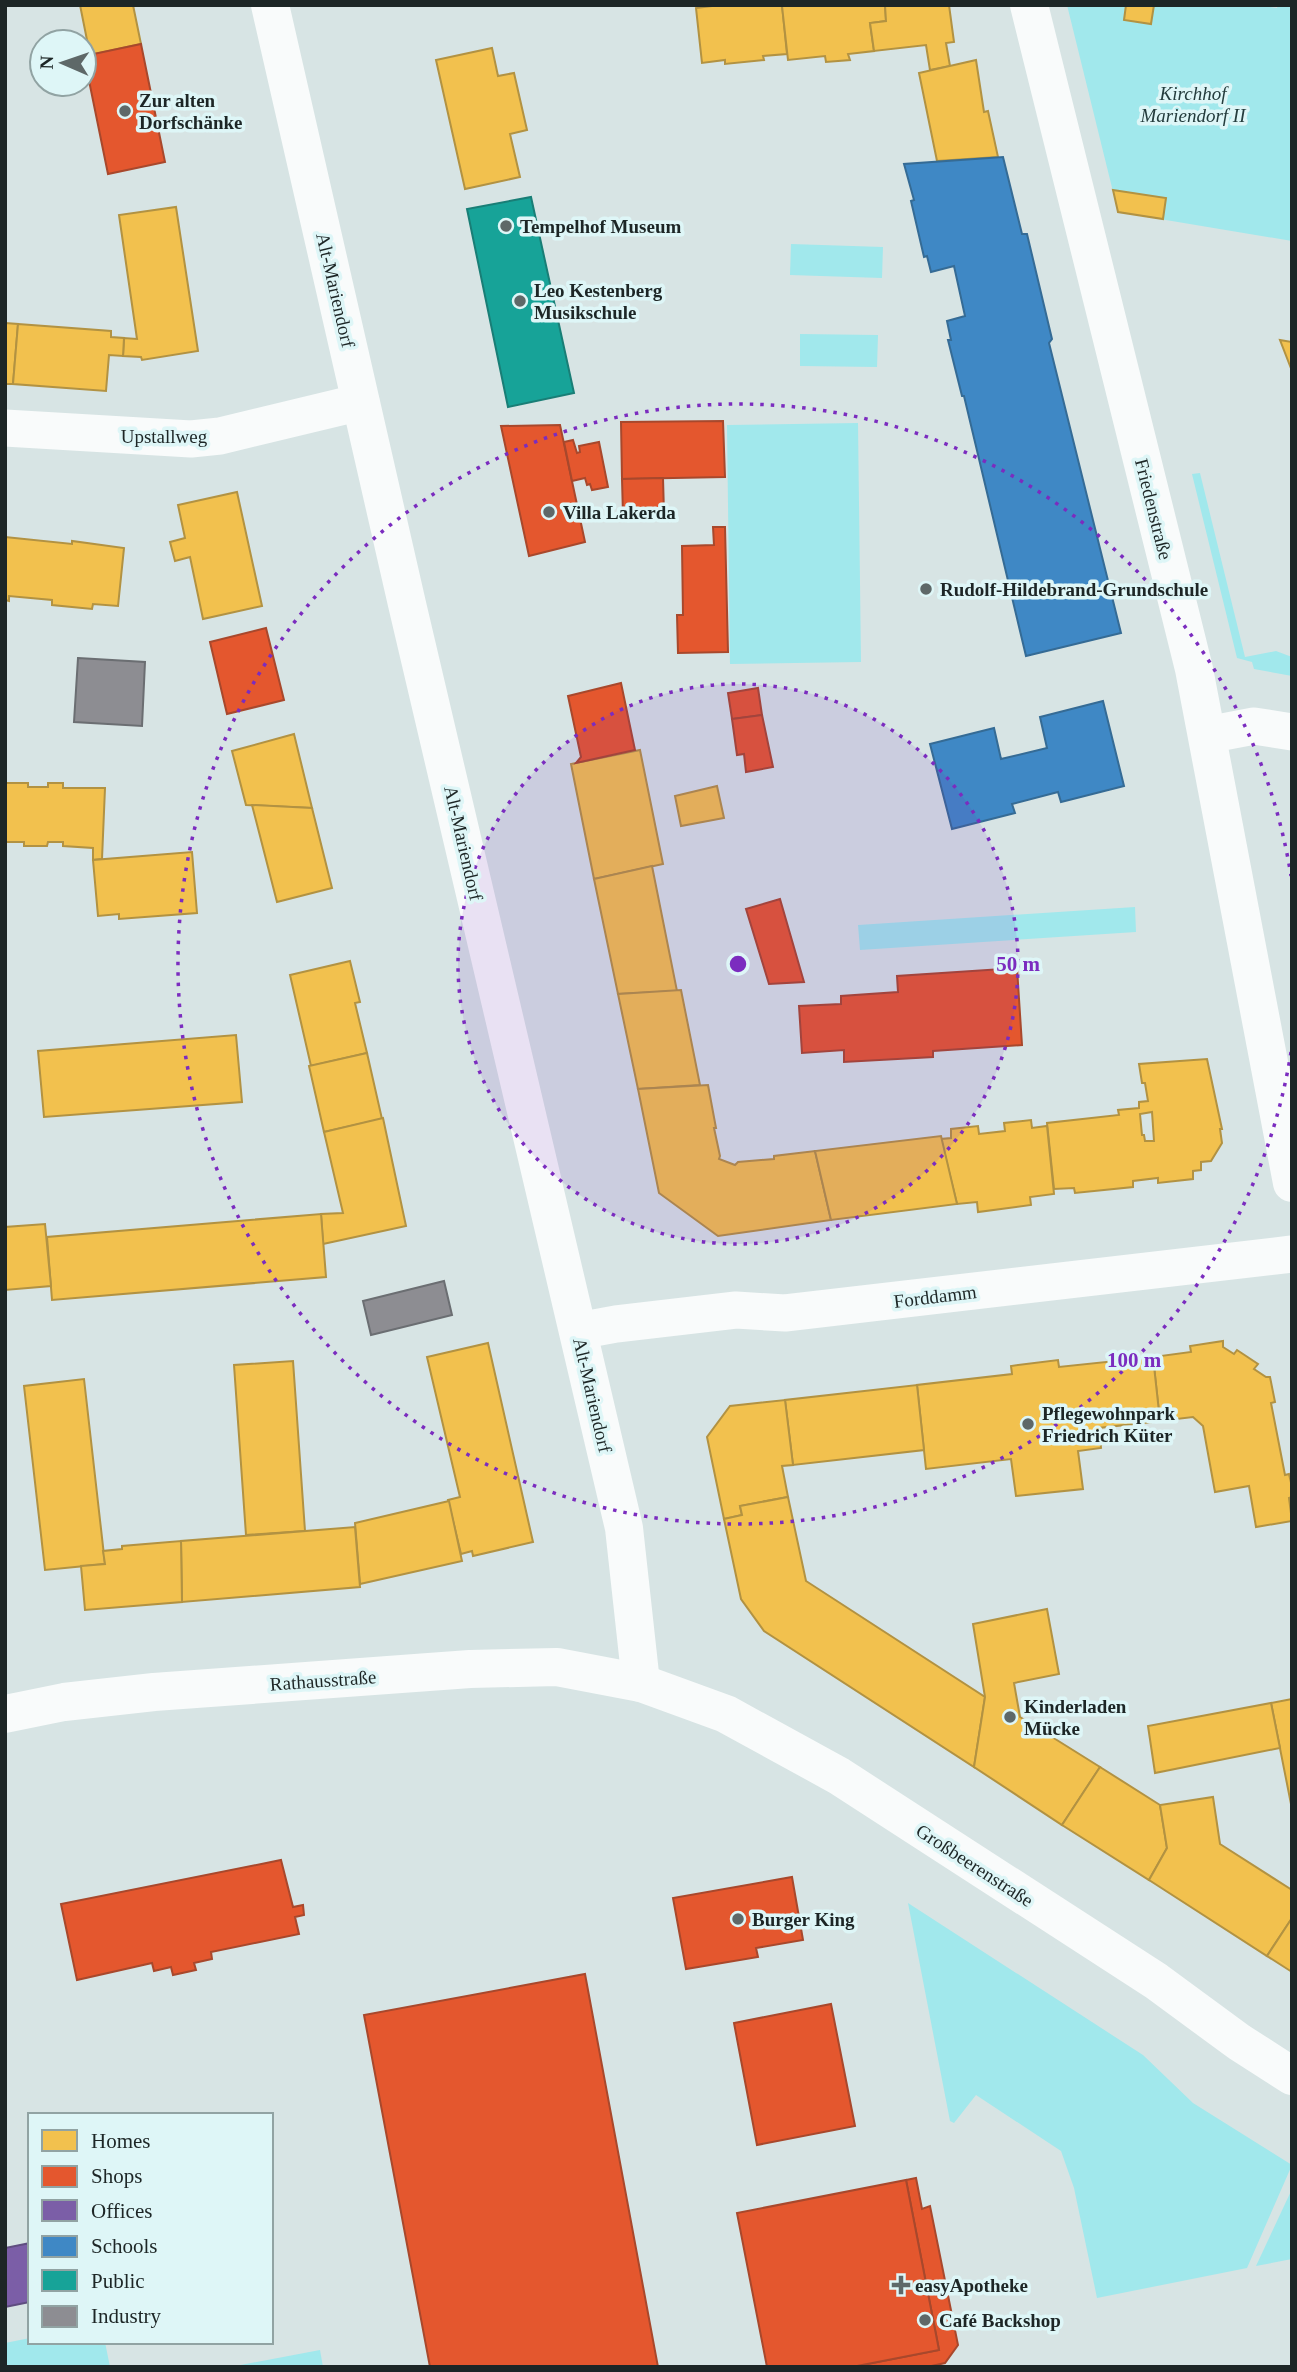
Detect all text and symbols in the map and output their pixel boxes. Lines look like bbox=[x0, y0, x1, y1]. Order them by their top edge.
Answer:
north arrow bbox=[28, 28, 98, 98]
text: N bbox=[36, 55, 57, 70]
park label: Kirchhof Mariendorf II bbox=[1139, 83, 1247, 126]
place label: Zur alten Dorfschänke bbox=[139, 90, 242, 133]
marker: Zur alten Dorfschänke bbox=[117, 103, 133, 119]
place label: Tempelhof Museum bbox=[520, 216, 682, 237]
marker: Tempelhof Museum bbox=[498, 218, 514, 234]
street label: Alt-Mariendorf bbox=[312, 231, 359, 350]
place label: Leo Kestenberg Musikschule bbox=[534, 280, 663, 323]
marker: Leo Kestenberg Musikschule bbox=[512, 293, 528, 309]
street label: Upstallweg bbox=[121, 426, 208, 447]
street label: Friedenstraße bbox=[1131, 456, 1176, 562]
place label: Villa Lakerda bbox=[563, 502, 676, 523]
marker: Villa Lakerda bbox=[541, 504, 557, 520]
place label: Rudolf-Hildebrand-Grundschule bbox=[940, 579, 1208, 600]
marker: Rudolf-Hildebrand-Grundschule bbox=[918, 581, 934, 597]
street label: Alt-Mariendorf bbox=[440, 784, 487, 903]
centre of rings bbox=[726, 952, 750, 976]
text: 50 m bbox=[996, 952, 1040, 976]
street label: Forddamm bbox=[892, 1281, 978, 1312]
street label: Alt-Mariendorf bbox=[569, 1336, 616, 1455]
text: 100 m bbox=[1107, 1348, 1162, 1372]
place label: Pflegewohnpark Friedrich Küter bbox=[1042, 1403, 1175, 1446]
marker: Pflegewohnpark Friedrich Küter bbox=[1020, 1416, 1036, 1432]
street label: Rathausstraße bbox=[269, 1666, 377, 1695]
place label: Kinderladen Mücke bbox=[1024, 1696, 1127, 1739]
marker: Kinderladen Mücke bbox=[1002, 1709, 1018, 1725]
street label: Großbeerenstraße bbox=[912, 1820, 1037, 1911]
place label: Burger King bbox=[752, 1909, 855, 1930]
marker: Burger King bbox=[730, 1911, 746, 1927]
legend bbox=[28, 2113, 273, 2344]
text: Homes bbox=[91, 2129, 151, 2153]
text: Shops bbox=[91, 2164, 142, 2188]
text: Offices bbox=[91, 2199, 152, 2223]
text: Schools bbox=[91, 2234, 158, 2258]
text: Public bbox=[91, 2269, 145, 2293]
place label: easyApotheke bbox=[915, 2275, 1028, 2296]
marker: easyApotheke bbox=[893, 2277, 909, 2293]
text: Industry bbox=[91, 2304, 161, 2328]
place label: Café Backshop bbox=[939, 2310, 1061, 2331]
marker: Café Backshop bbox=[917, 2312, 933, 2328]

